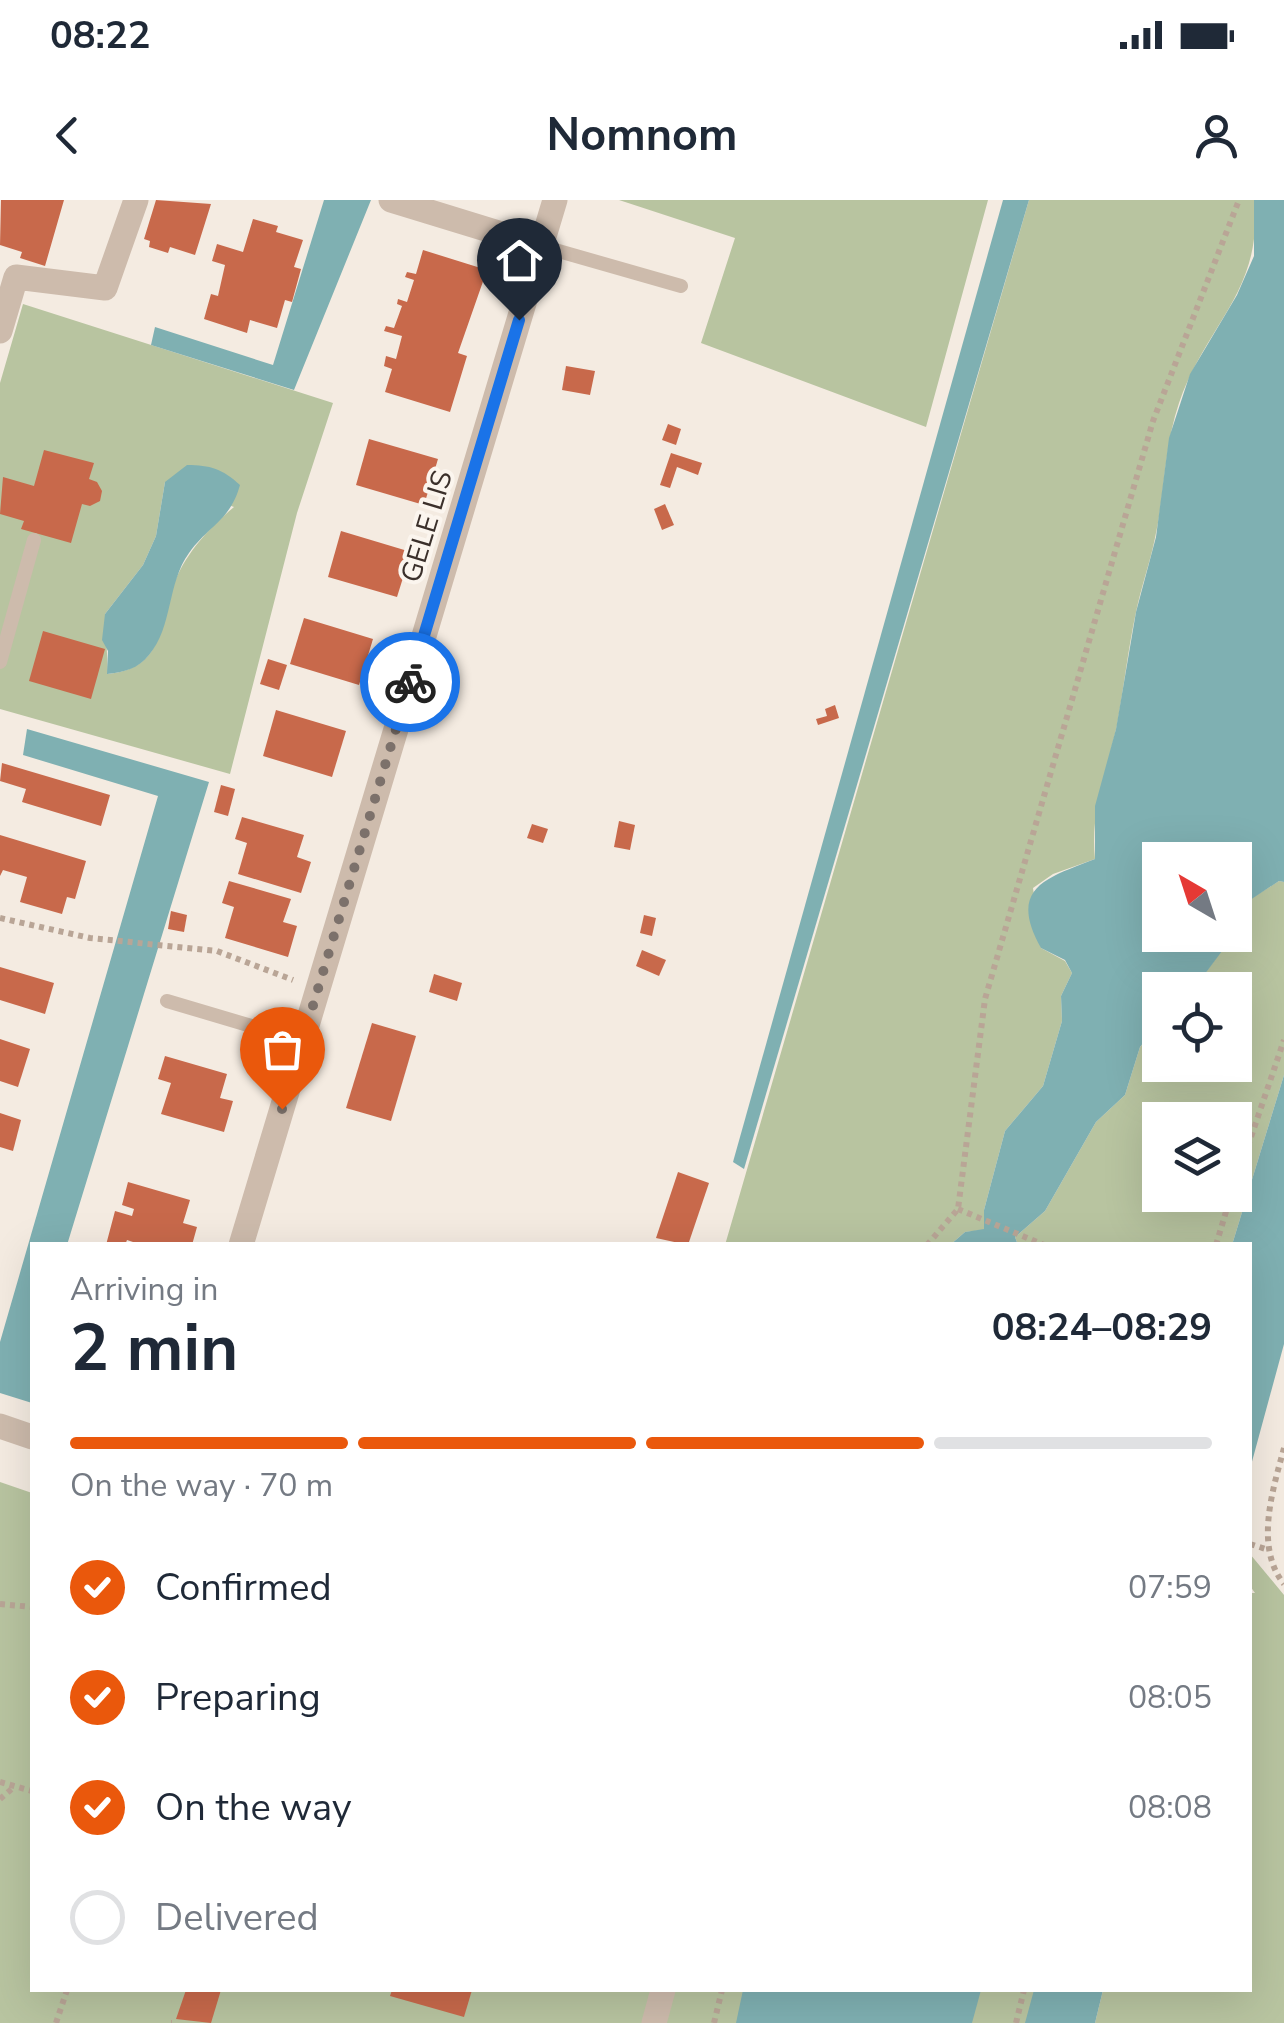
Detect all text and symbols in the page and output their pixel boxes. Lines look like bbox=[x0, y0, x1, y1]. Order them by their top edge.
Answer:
text: 08:22 bbox=[50, 10, 151, 61]
text: Nomnom bbox=[547, 105, 737, 166]
icon: back bbox=[40, 108, 95, 163]
icon: person bbox=[1189, 108, 1244, 163]
pin bbox=[477, 218, 562, 321]
icon: home bbox=[492, 233, 547, 288]
street label: GELE LIS bbox=[392, 466, 462, 587]
courier bbox=[360, 632, 460, 732]
icon: bike bbox=[383, 655, 438, 710]
north arrow bbox=[1142, 842, 1252, 952]
map controls bbox=[1142, 842, 1252, 1212]
button: locate bbox=[1142, 972, 1252, 1082]
pin bbox=[240, 1007, 325, 1110]
icon: bag bbox=[255, 1022, 310, 1077]
button: layers bbox=[1142, 1102, 1252, 1212]
text: Arriving in bbox=[70, 1268, 218, 1311]
text: 08:24–08:29 bbox=[992, 1302, 1212, 1353]
text: 2 min bbox=[70, 1304, 238, 1393]
text: On the way · 70 m bbox=[70, 1464, 333, 1507]
icon: check bbox=[70, 1560, 125, 1615]
text: Confirmed bbox=[155, 1562, 332, 1613]
text: 07:59 bbox=[1128, 1566, 1212, 1609]
icon: check bbox=[70, 1670, 125, 1725]
text: Preparing bbox=[155, 1672, 321, 1723]
text: 08:05 bbox=[1128, 1676, 1212, 1719]
icon: check bbox=[70, 1780, 125, 1835]
text: On the way bbox=[155, 1782, 351, 1833]
text: 08:08 bbox=[1128, 1786, 1212, 1829]
text: Delivered bbox=[155, 1892, 319, 1943]

